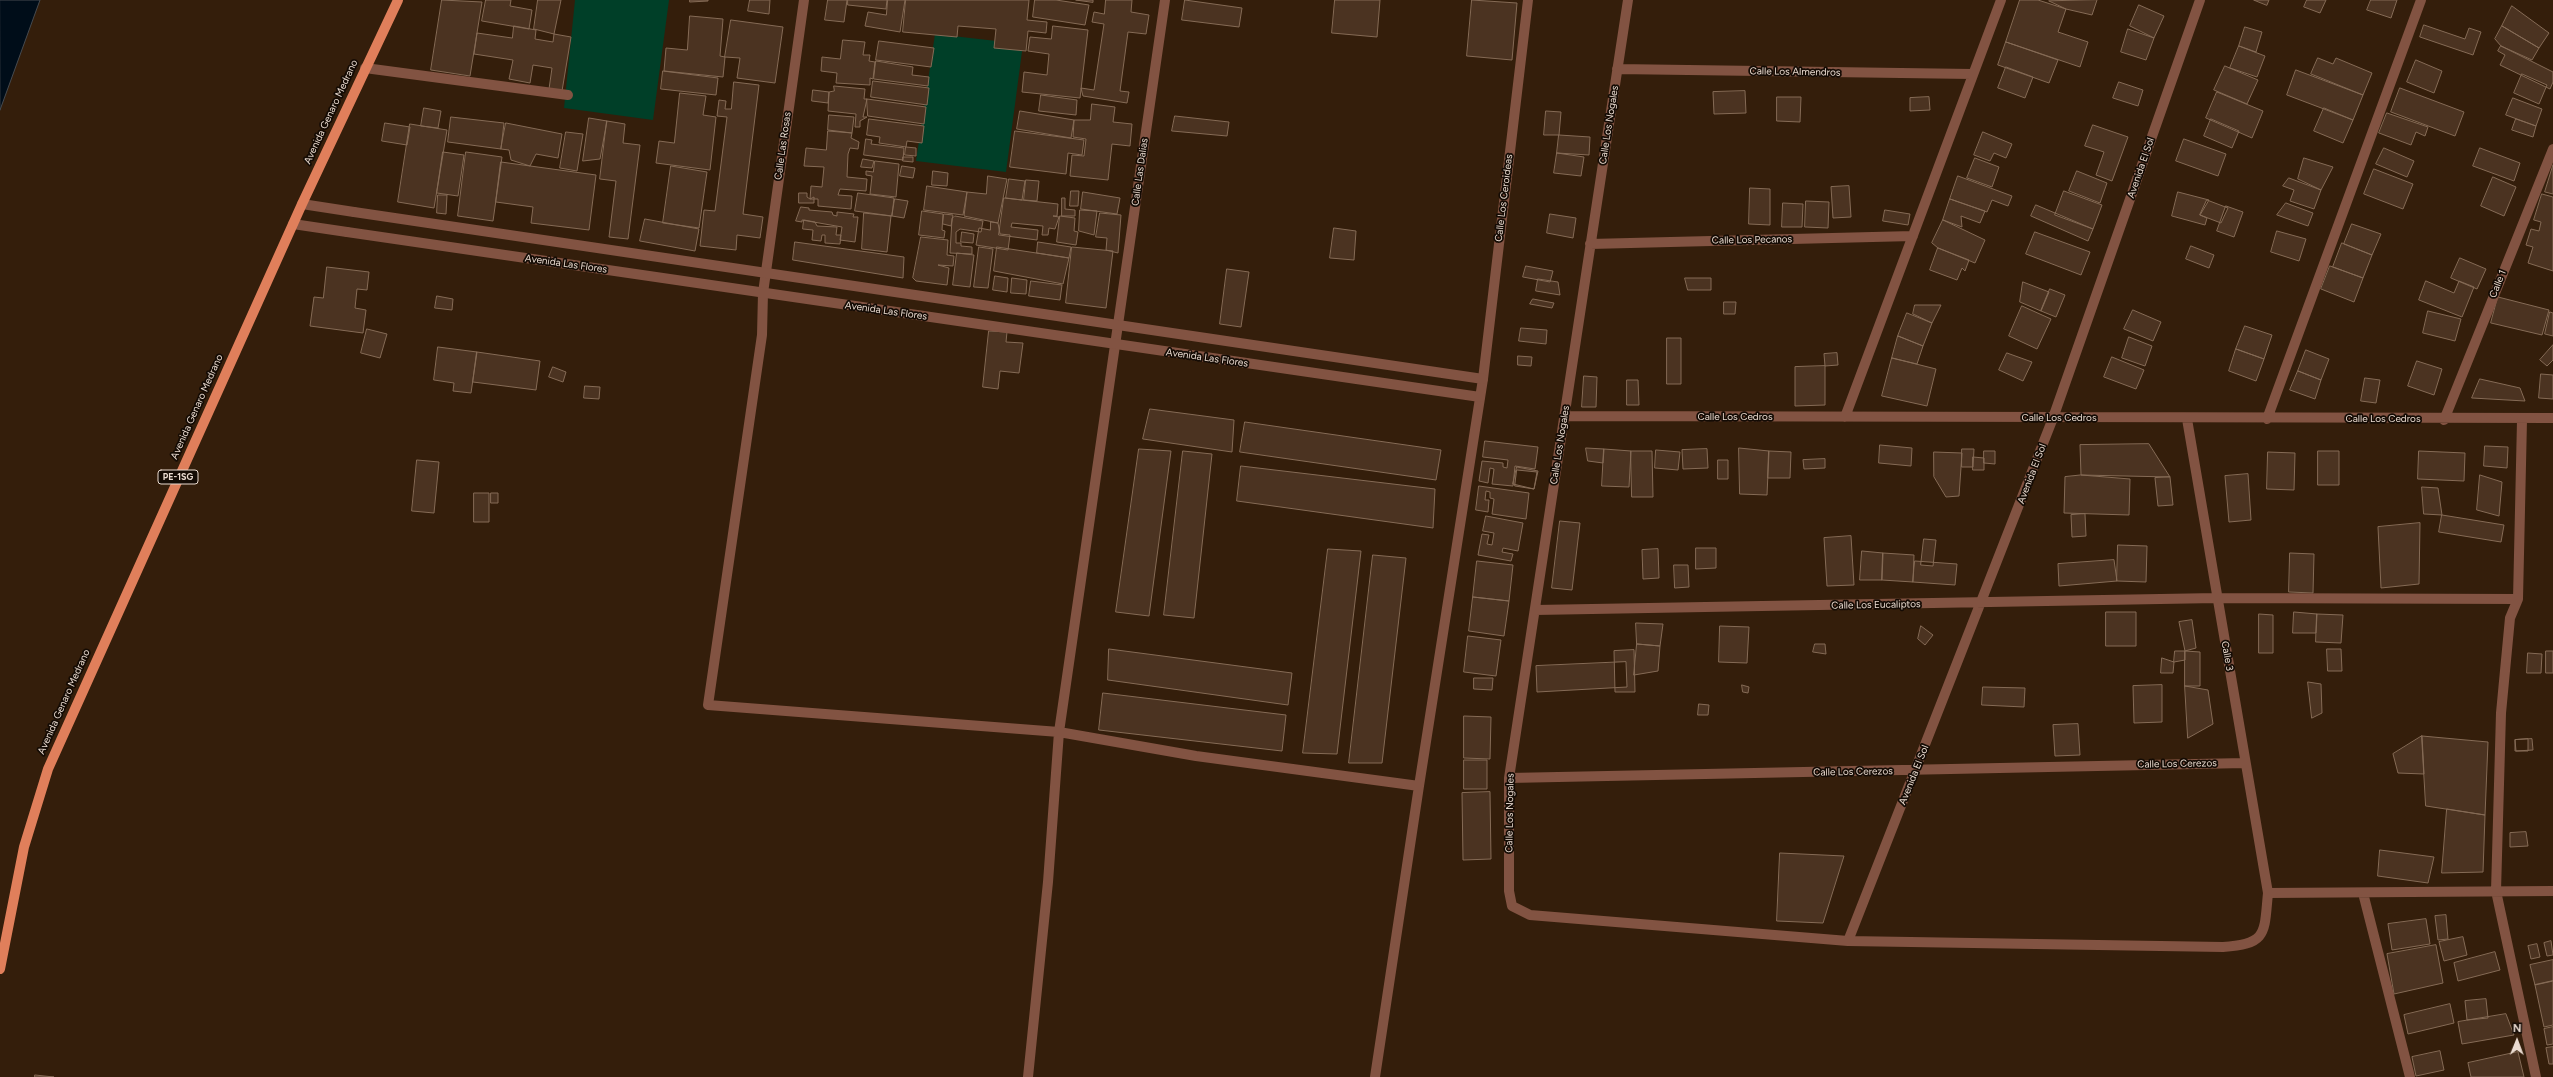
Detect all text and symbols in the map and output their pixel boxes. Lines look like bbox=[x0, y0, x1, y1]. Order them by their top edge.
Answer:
street label: Avenida Genaro Medrano bbox=[302, 58, 360, 166]
street label: Calle Los Almendros bbox=[1749, 65, 1841, 79]
street label: Calle Los Nogales bbox=[1597, 85, 1621, 165]
street label: Calle Las Rosas bbox=[772, 111, 794, 181]
street label: Avenida El Sol bbox=[2125, 136, 2157, 200]
street label: Calle Las Dalias bbox=[1129, 137, 1151, 207]
street label: Calle Los Ceroideas bbox=[1493, 154, 1515, 242]
street label: Calle Los Pecanos bbox=[1712, 233, 1792, 247]
street label: Avenida Las Flores bbox=[524, 252, 608, 276]
street label: Calle 1 bbox=[2487, 268, 2509, 300]
street label: Avenida Las Flores bbox=[844, 299, 928, 323]
street label: Avenida Las Flores bbox=[1165, 346, 1249, 370]
street label: Avenida Genaro Medrano bbox=[168, 353, 226, 461]
street label: Calle Los Nogales bbox=[1548, 405, 1572, 485]
street label: Calle Los Cedros bbox=[1697, 411, 1773, 423]
street label: Calle Los Cedros bbox=[2021, 412, 2097, 424]
street label: Calle Los Cedros bbox=[2345, 413, 2421, 425]
street label: Avenida El Sol bbox=[2015, 442, 2049, 506]
road number: PE-1SG bbox=[158, 470, 198, 484]
street label: Calle Los Eucaliptos bbox=[1831, 598, 1921, 612]
street label: Calle 3 bbox=[2218, 640, 2236, 672]
street label: Avenida Genaro Medrano bbox=[35, 648, 93, 756]
street label: Avenida El Sol bbox=[1897, 743, 1931, 807]
street label: Calle Los Cerezos bbox=[2137, 757, 2217, 771]
street label: Calle Los Cerezos bbox=[1813, 765, 1893, 779]
street label: Calle Los Nogales bbox=[1503, 773, 1517, 853]
north arrow bbox=[2497, 1021, 2537, 1061]
text: N bbox=[2513, 1022, 2522, 1035]

